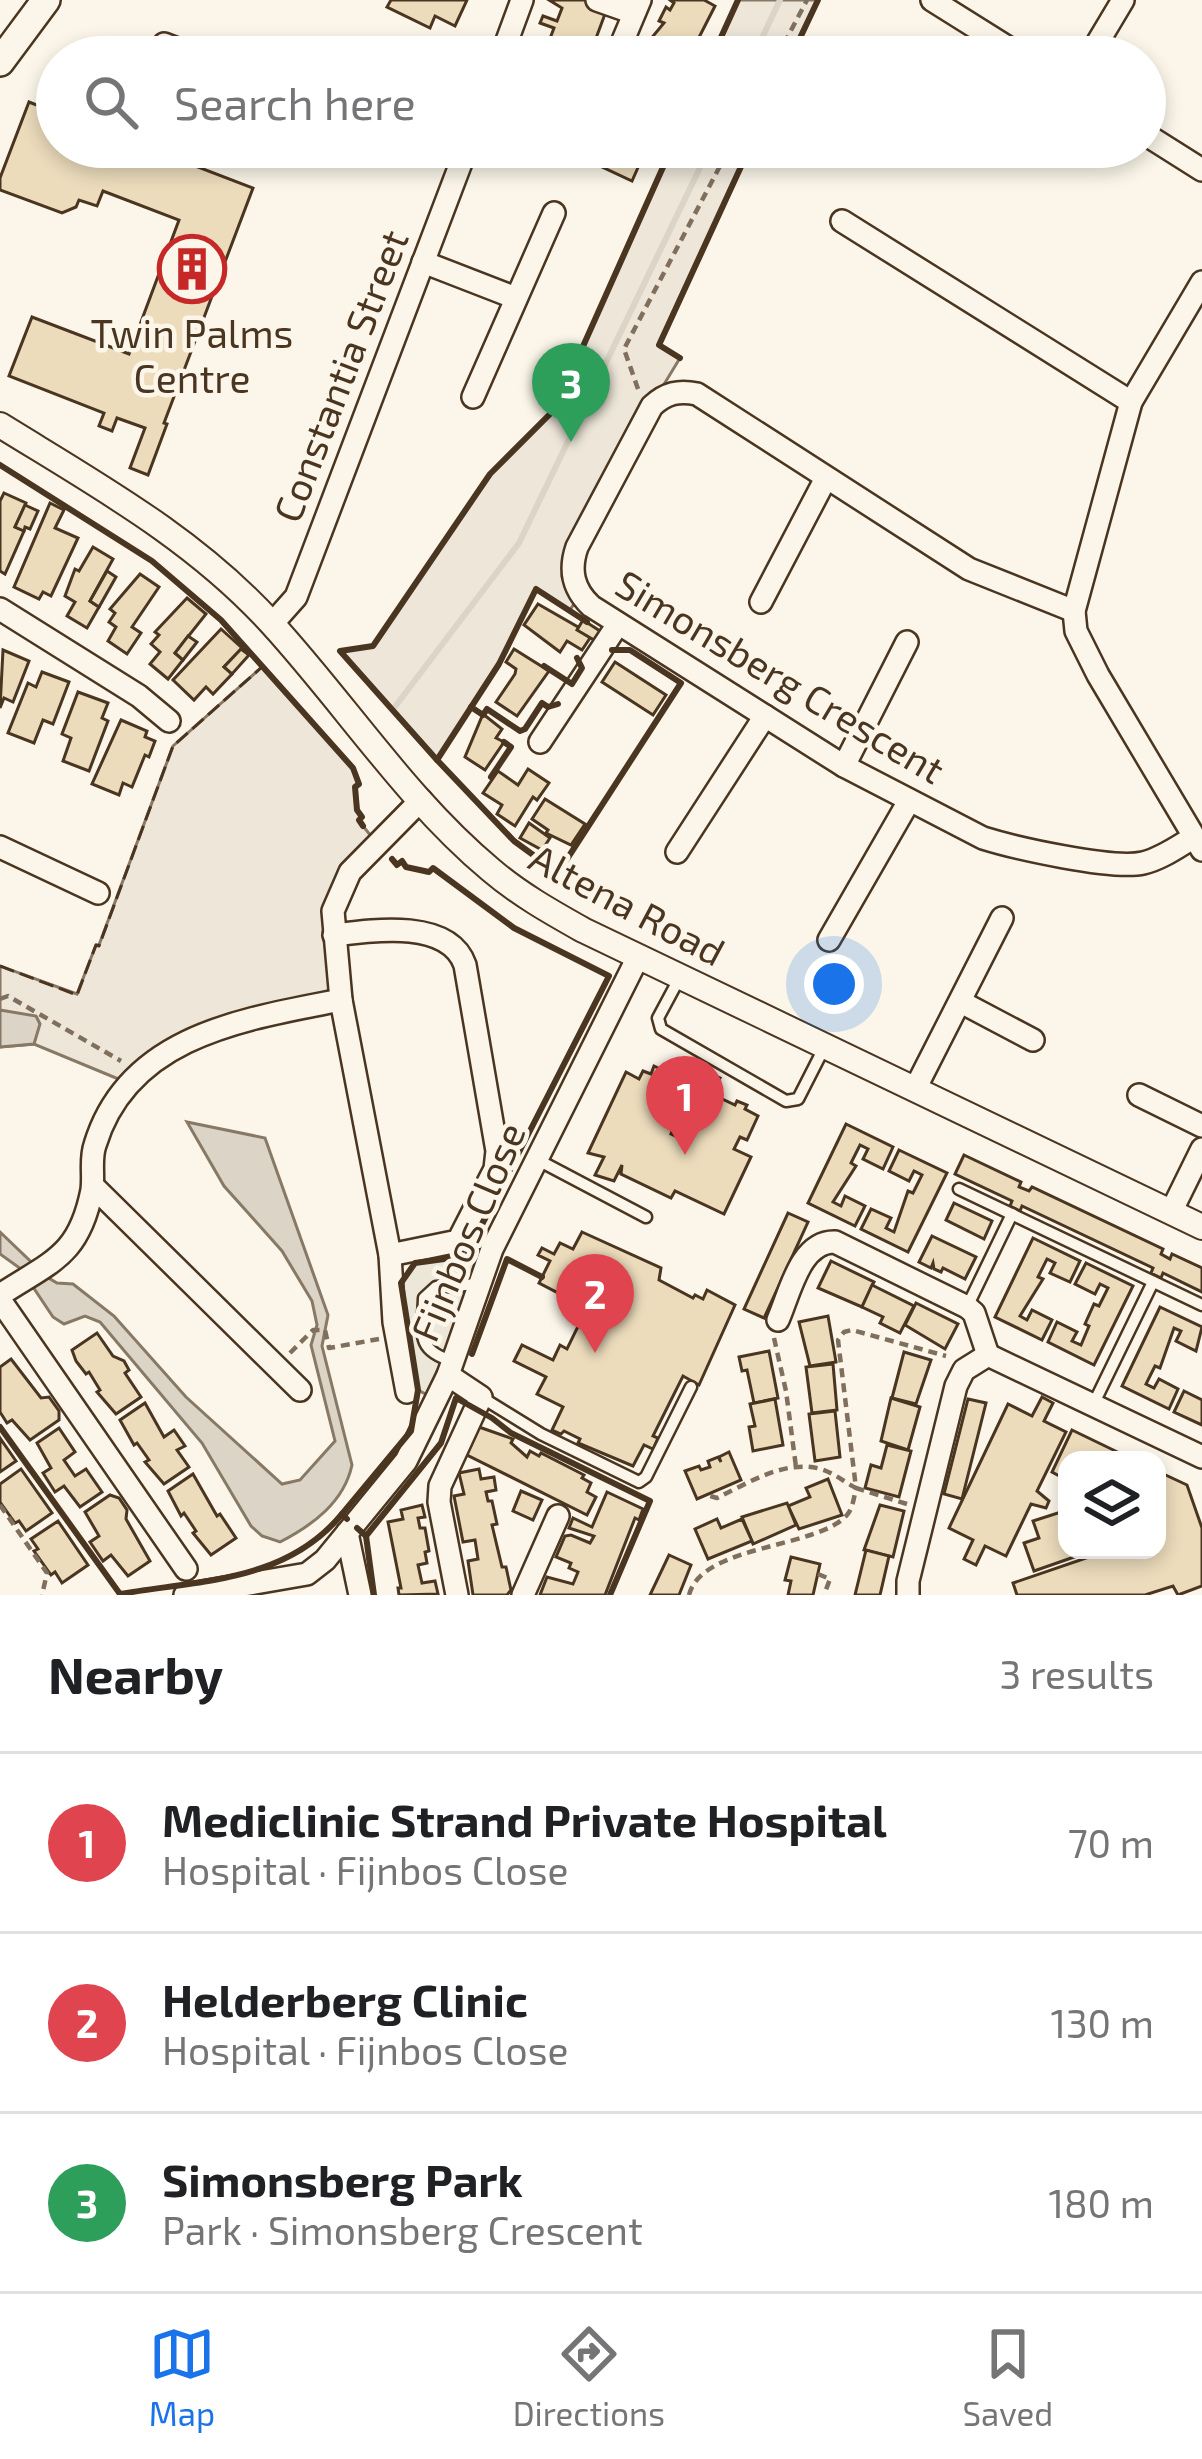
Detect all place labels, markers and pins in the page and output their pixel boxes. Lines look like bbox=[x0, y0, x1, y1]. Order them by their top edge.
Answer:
building icon: Twin Palms Centre bbox=[157, 234, 227, 304]
place label: Twin Palms Centre bbox=[91, 309, 293, 401]
pin: 3 bbox=[532, 343, 610, 442]
pin: 1 bbox=[646, 1056, 724, 1155]
pin: 2 bbox=[556, 1254, 634, 1353]

